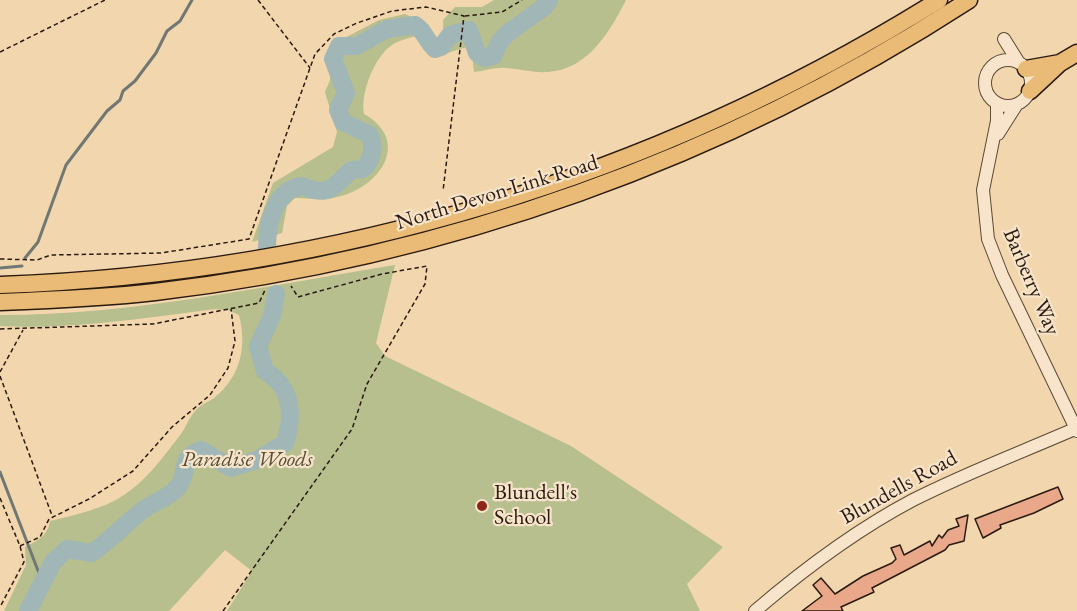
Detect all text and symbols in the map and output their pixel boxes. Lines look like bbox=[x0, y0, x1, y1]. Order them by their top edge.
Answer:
street label: North Devon Link Road bbox=[393, 150, 601, 236]
street label: Barberry Way bbox=[997, 224, 1065, 340]
street label: Blundells Road bbox=[836, 445, 962, 531]
park label: Paradise Woods bbox=[181, 447, 313, 473]
place label: Blundell's School bbox=[494, 480, 577, 532]
marker: Blundell's School bbox=[475, 499, 489, 513]

